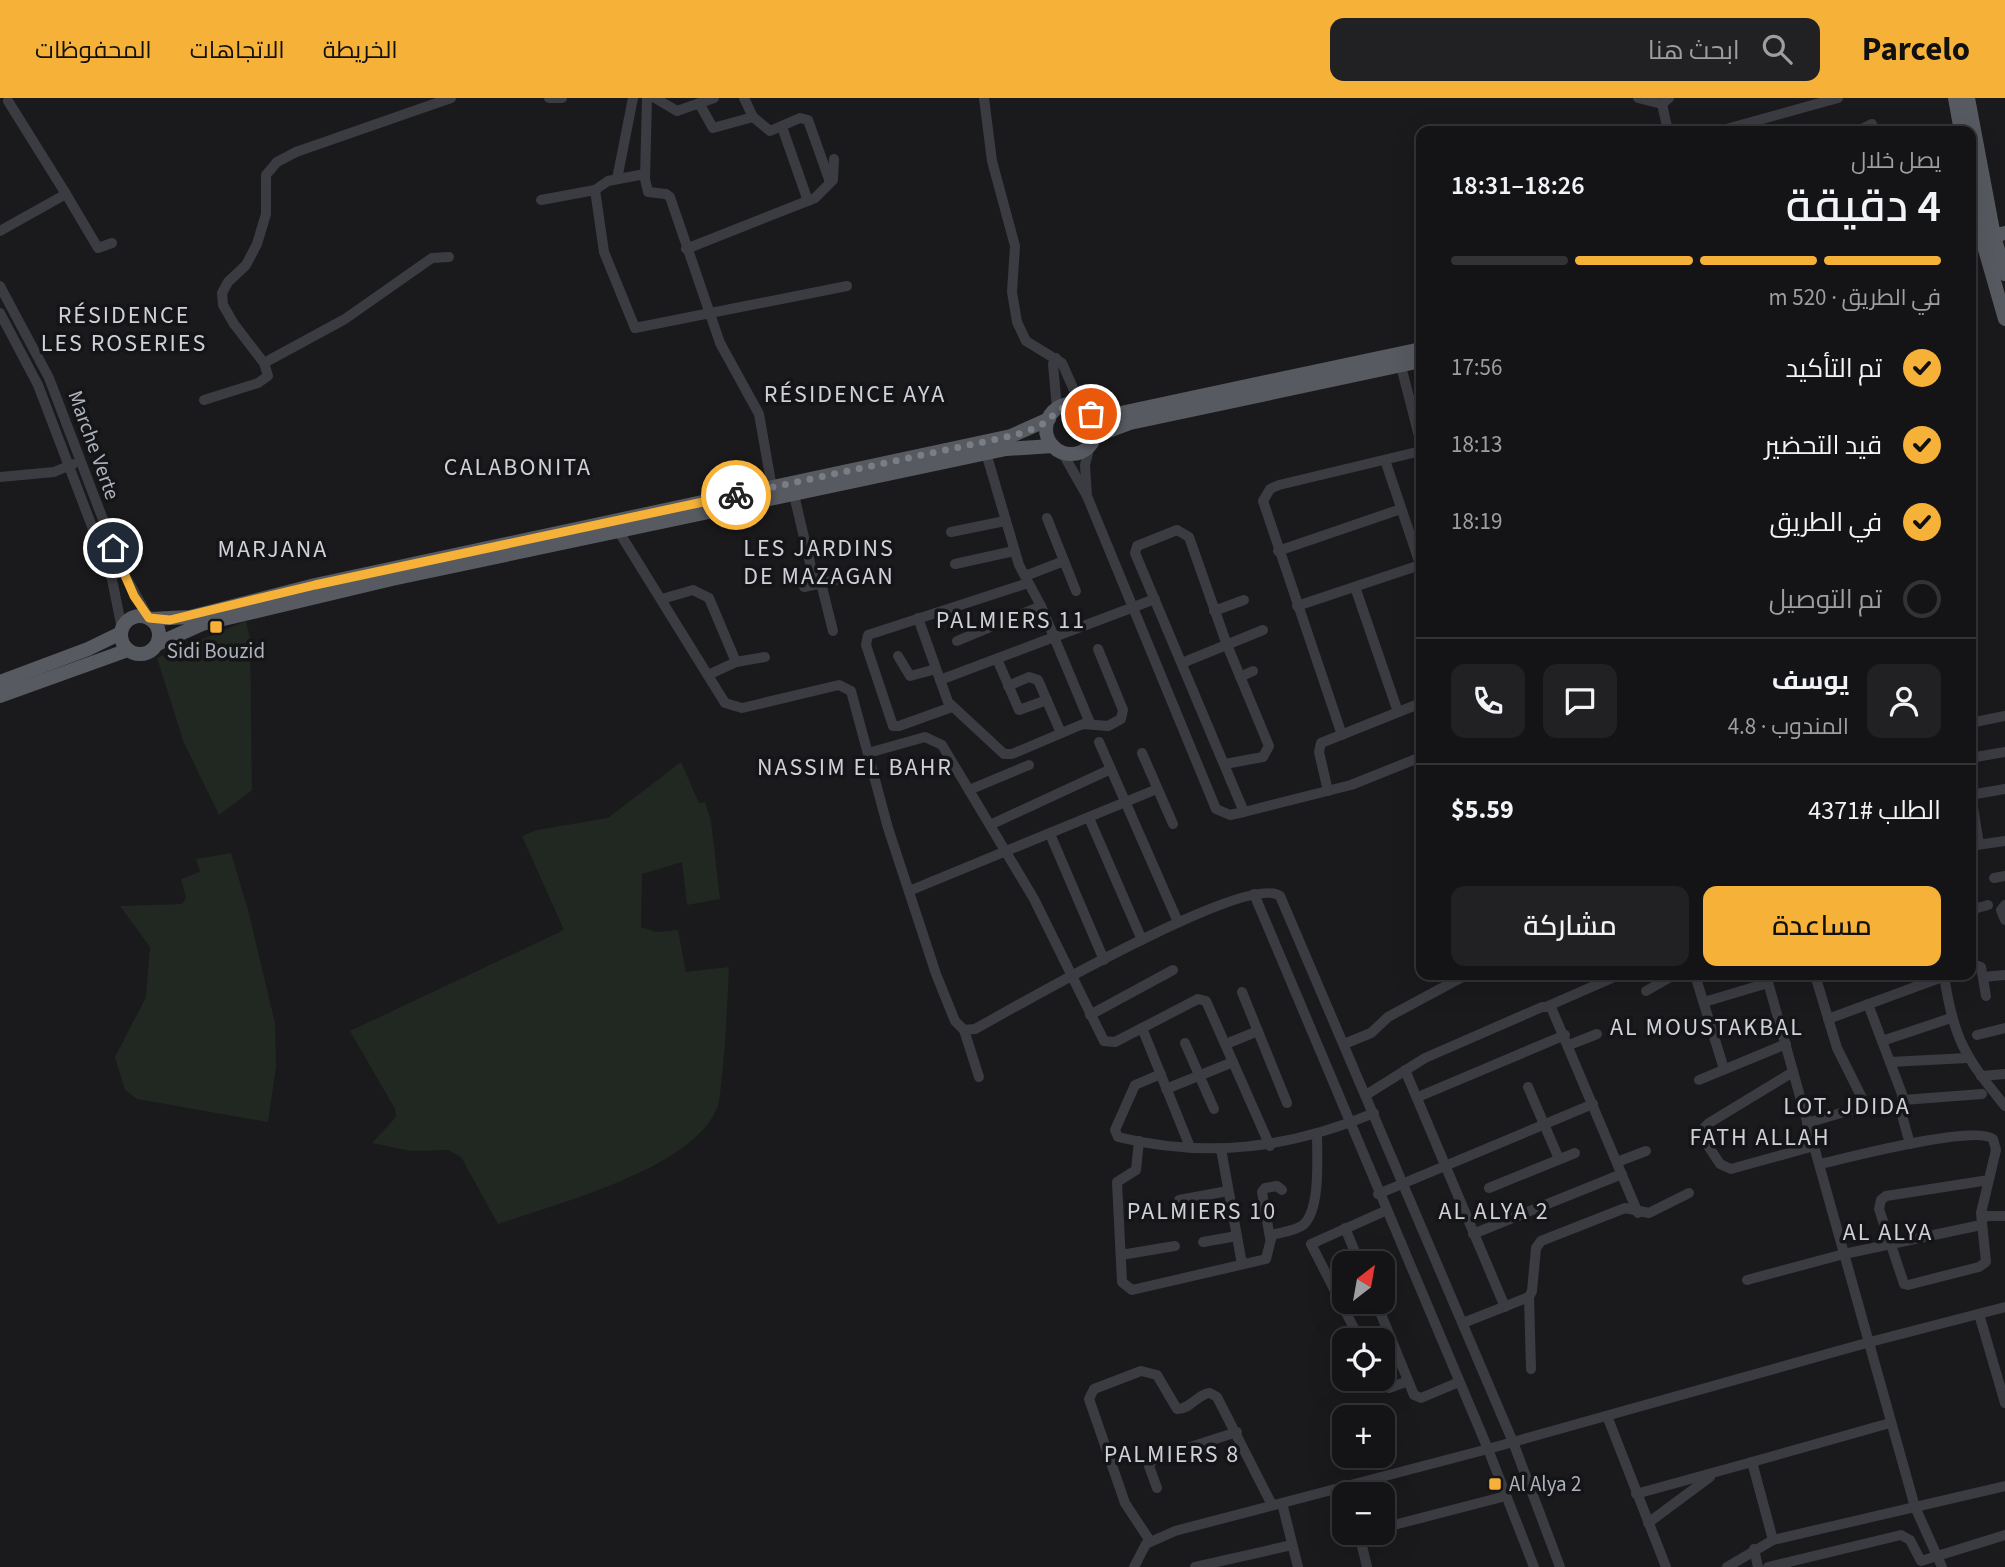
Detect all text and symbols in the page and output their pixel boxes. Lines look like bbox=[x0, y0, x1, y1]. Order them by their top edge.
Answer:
search box bbox=[1330, 18, 1820, 81]
text: Parcelo bbox=[1862, 26, 1970, 73]
icon: search bbox=[1758, 30, 1796, 68]
text: ابحث هنا bbox=[1648, 32, 1740, 69]
text: المحفوظات bbox=[35, 33, 152, 68]
text: الاتجاهات bbox=[190, 33, 285, 68]
text: الخريطة bbox=[323, 33, 398, 68]
text: يصل خلال bbox=[1851, 144, 1941, 177]
text: 18:26–18:31 bbox=[1451, 167, 1585, 204]
text: 4 دقيقة bbox=[1786, 174, 1941, 239]
text: في الطريق · 520 m bbox=[1769, 281, 1941, 314]
district label: RÉSIDENCE LES ROSERIES bbox=[41, 298, 207, 361]
icon: check bbox=[1903, 349, 1941, 387]
text: تم التأكيد bbox=[1785, 350, 1882, 387]
text: 17:56 bbox=[1451, 351, 1502, 384]
district label: RÉSIDENCE AYA bbox=[764, 377, 946, 412]
pin bbox=[1061, 384, 1121, 444]
street label: Marche Verte bbox=[60, 386, 128, 504]
icon: bag bbox=[1072, 395, 1110, 433]
icon: check bbox=[1903, 426, 1941, 464]
text: قيد التحضير bbox=[1764, 427, 1882, 464]
text: 18:13 bbox=[1451, 428, 1502, 461]
district label: CALABONITA bbox=[444, 450, 592, 485]
courier bbox=[701, 460, 771, 530]
icon: bike bbox=[717, 476, 755, 514]
icon: check bbox=[1903, 503, 1941, 541]
text: في الطريق bbox=[1769, 504, 1882, 541]
text: 18:19 bbox=[1451, 505, 1502, 538]
pin bbox=[83, 518, 143, 578]
icon: home bbox=[94, 529, 132, 567]
district label: LES JARDINS DE MAZAGAN bbox=[743, 531, 895, 594]
district label: MARJANA bbox=[218, 532, 328, 567]
text: تم التوصيل bbox=[1769, 581, 1882, 618]
district label: PALMIERS 11 bbox=[936, 603, 1086, 638]
marker: Sidi Bouzid bbox=[208, 619, 224, 635]
place label: Sidi Bouzid bbox=[167, 636, 265, 666]
text: يوسف bbox=[1772, 662, 1849, 699]
button: phone bbox=[1451, 664, 1525, 738]
button: chat bbox=[1543, 664, 1617, 738]
button: person bbox=[1867, 664, 1941, 738]
text: المندوب · 4.8 bbox=[1728, 710, 1849, 743]
district label: NASSIM EL BAHR bbox=[757, 750, 953, 785]
text: $5.59 bbox=[1451, 791, 1514, 828]
text: الطلب #4371 bbox=[1808, 792, 1941, 829]
button: مشاركة bbox=[1451, 886, 1689, 966]
button: مساعدة bbox=[1703, 886, 1941, 966]
district label: AL MOUSTAKBAL bbox=[1610, 1010, 1804, 1045]
district label: LOT. JDIDA bbox=[1783, 1089, 1911, 1124]
district label: FATH ALLAH bbox=[1689, 1120, 1831, 1155]
district label: PALMIERS 10 bbox=[1127, 1194, 1277, 1229]
district label: AL ALYA 2 bbox=[1438, 1194, 1550, 1229]
district label: AL ALYA bbox=[1843, 1215, 1933, 1250]
north arrow bbox=[1332, 1251, 1395, 1314]
map controls bbox=[1332, 1251, 1395, 1545]
button: locate bbox=[1332, 1328, 1395, 1391]
button: + bbox=[1332, 1405, 1395, 1468]
district label: PALMIERS 8 bbox=[1104, 1437, 1240, 1472]
place label: Al Alya 2 bbox=[1509, 1469, 1581, 1499]
marker: Al Alya 2 bbox=[1487, 1476, 1503, 1492]
button: − bbox=[1332, 1482, 1395, 1545]

